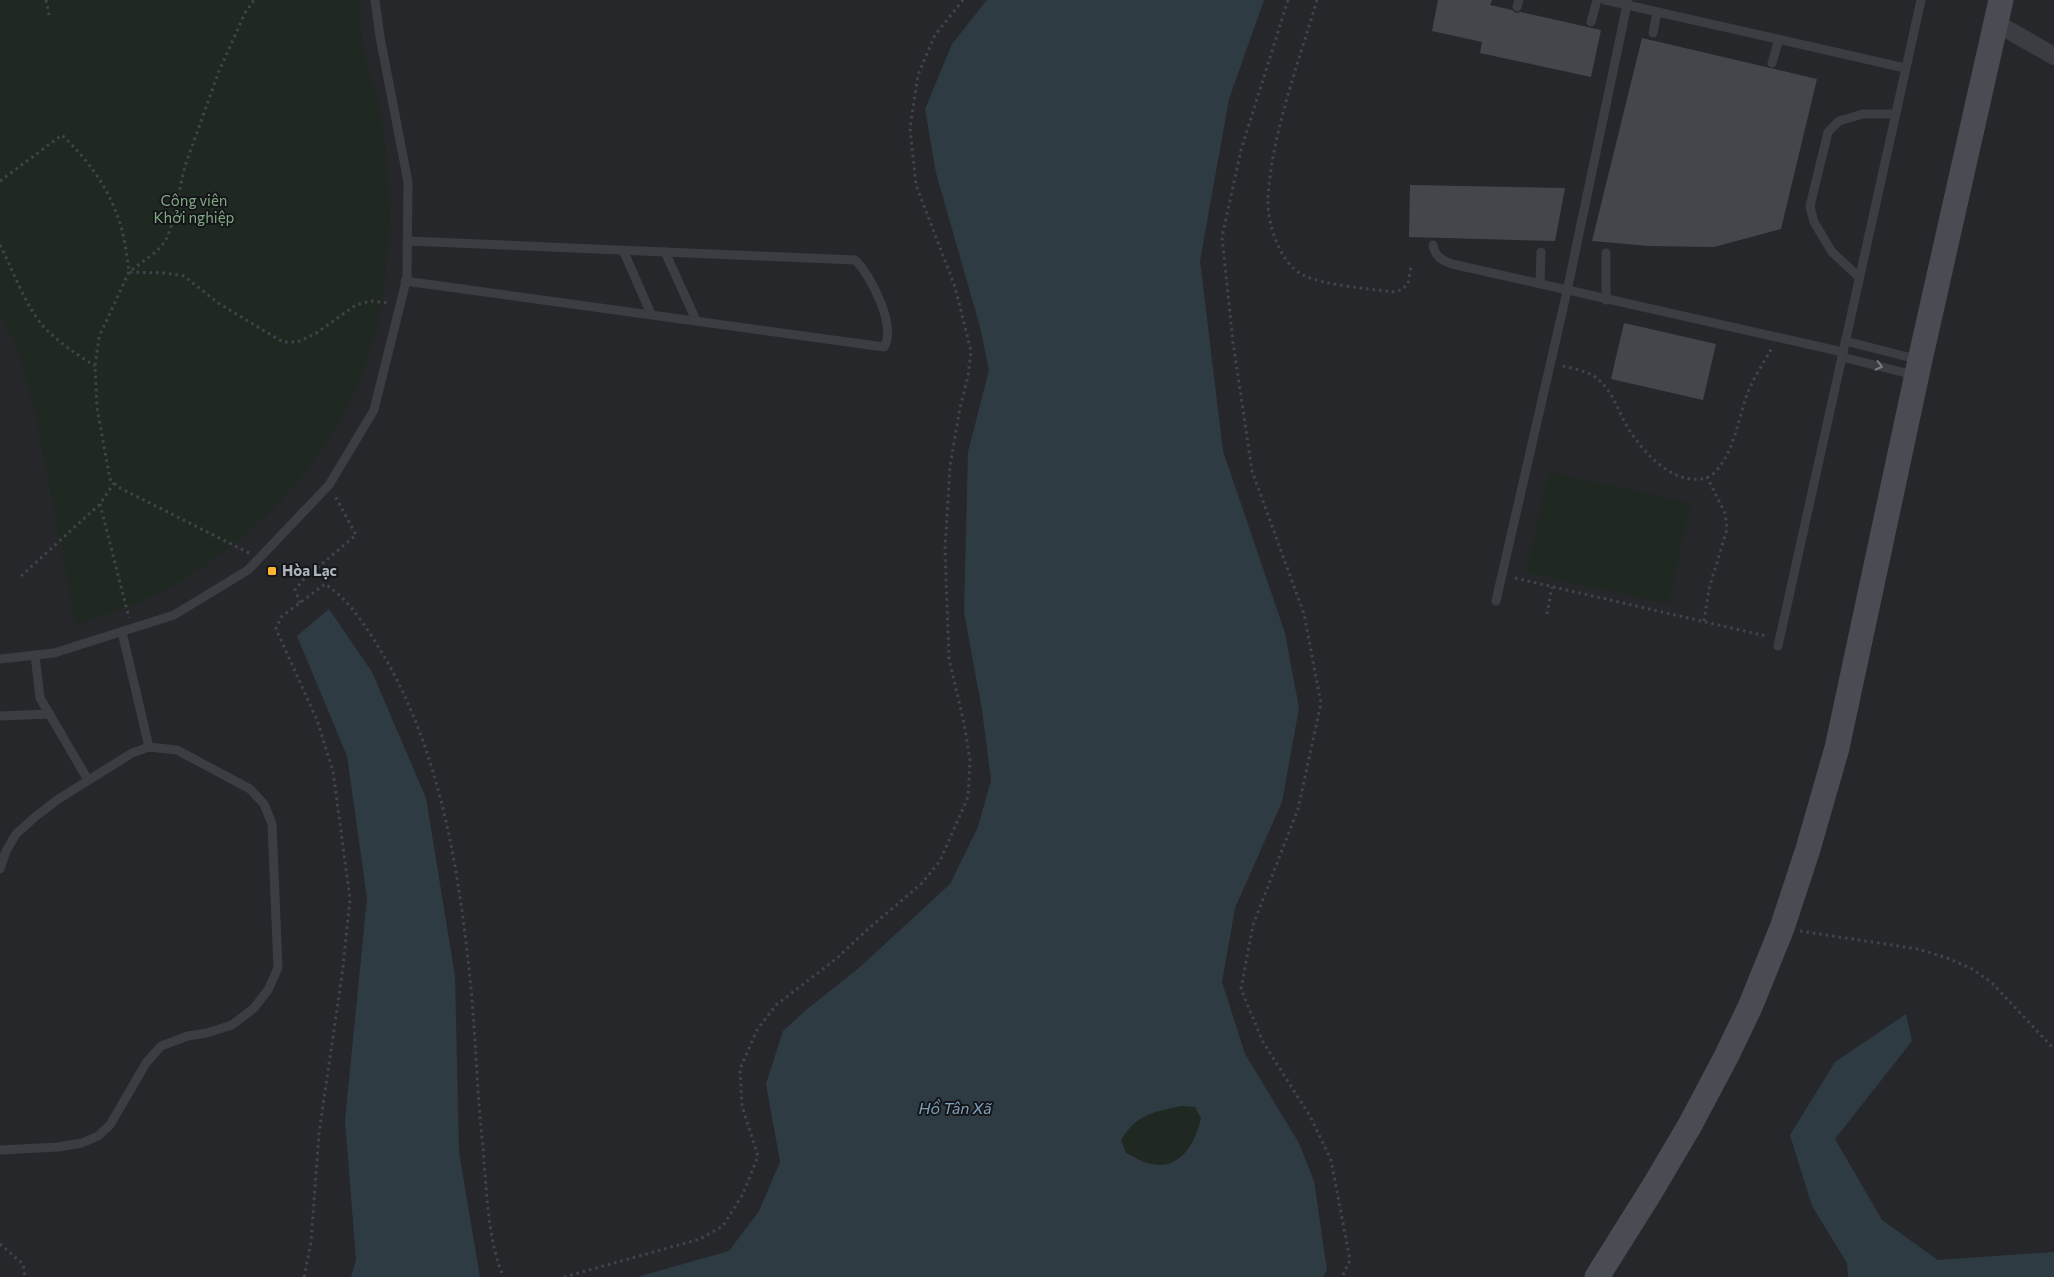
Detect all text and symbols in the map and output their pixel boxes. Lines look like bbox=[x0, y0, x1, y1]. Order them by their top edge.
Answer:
park label: Công viên Khởi nghiệp bbox=[154, 191, 235, 226]
one-way arrow bbox=[1875, 360, 1884, 371]
place label: Hòa Lạc bbox=[282, 561, 337, 580]
marker: Hòa Lạc bbox=[266, 565, 278, 577]
water label: Hồ Tân Xã bbox=[918, 1098, 992, 1117]

